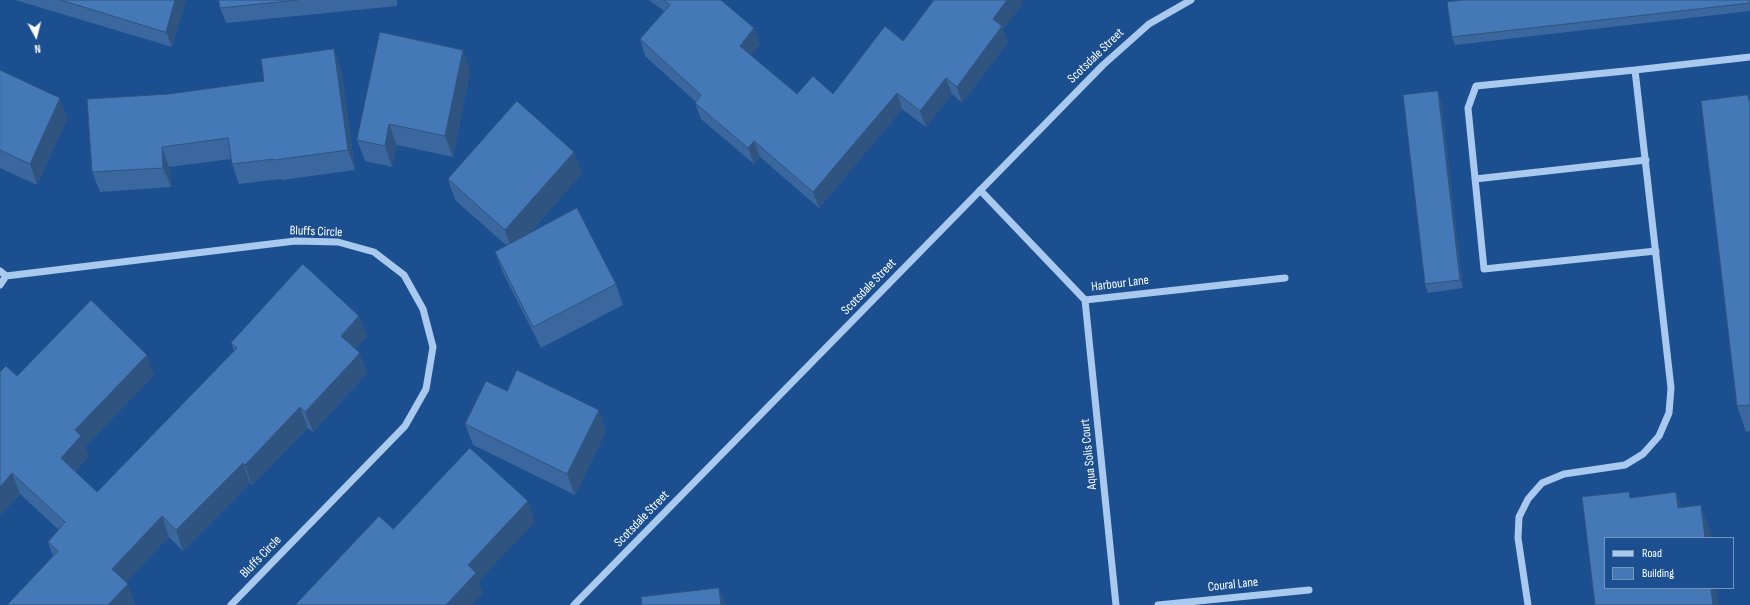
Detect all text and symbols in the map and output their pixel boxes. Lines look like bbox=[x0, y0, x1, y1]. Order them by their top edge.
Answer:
north arrow bbox=[16, 16, 56, 56]
street label: Scotsdale Street bbox=[1065, 25, 1127, 87]
text: N bbox=[34, 42, 41, 55]
street label: Bluffs Circle bbox=[289, 223, 343, 241]
street label: Scotsdale Street bbox=[838, 256, 900, 318]
street label: Harbour Lane bbox=[1090, 273, 1150, 295]
street label: Aqua Solis Court bbox=[1078, 418, 1100, 490]
street label: Scotsdale Street bbox=[611, 488, 673, 550]
street label: Bluffs Circle bbox=[237, 533, 285, 581]
legend bbox=[1604, 537, 1734, 589]
text: Road bbox=[1642, 546, 1662, 561]
text: Building bbox=[1642, 566, 1674, 581]
street label: Coural Lane bbox=[1207, 575, 1259, 595]

